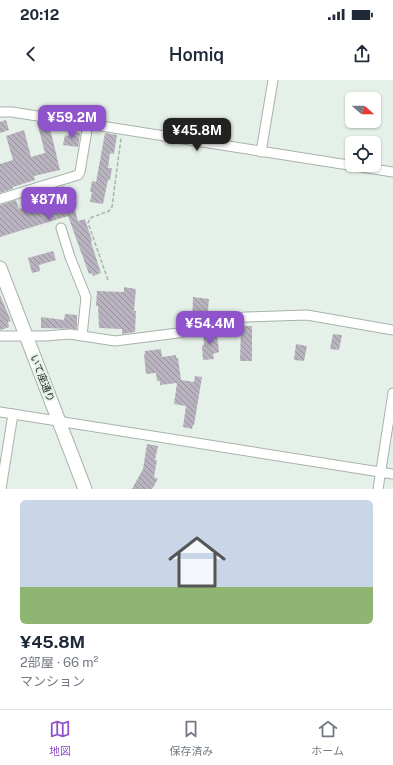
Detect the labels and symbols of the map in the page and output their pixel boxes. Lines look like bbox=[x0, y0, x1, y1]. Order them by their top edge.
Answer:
north arrow bbox=[345, 92, 381, 128]
pin: ¥59.2M bbox=[39, 105, 105, 139]
pin: ¥45.8M bbox=[164, 118, 230, 152]
pin: ¥87M bbox=[25, 187, 73, 221]
pin: ¥54.4M bbox=[177, 311, 243, 345]
street label: いて座通り bbox=[28, 353, 58, 403]

